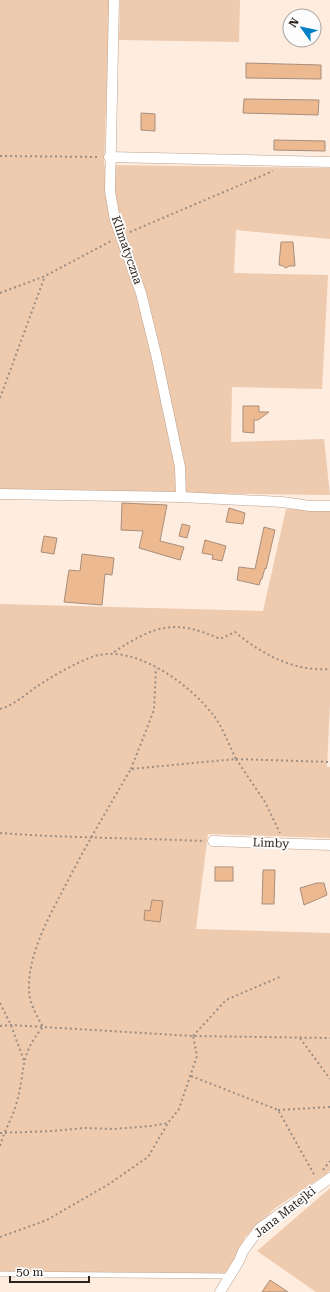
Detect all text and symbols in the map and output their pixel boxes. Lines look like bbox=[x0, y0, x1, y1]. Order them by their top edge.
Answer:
north arrow bbox=[282, 8, 322, 48]
text: N bbox=[286, 15, 302, 30]
street label: Klimatyczna bbox=[109, 214, 145, 287]
street label: Limby bbox=[252, 835, 290, 851]
street label: Jana Matejki bbox=[252, 1184, 319, 1240]
scale bar bbox=[10, 1258, 89, 1284]
text: 50 m bbox=[16, 1265, 43, 1279]

